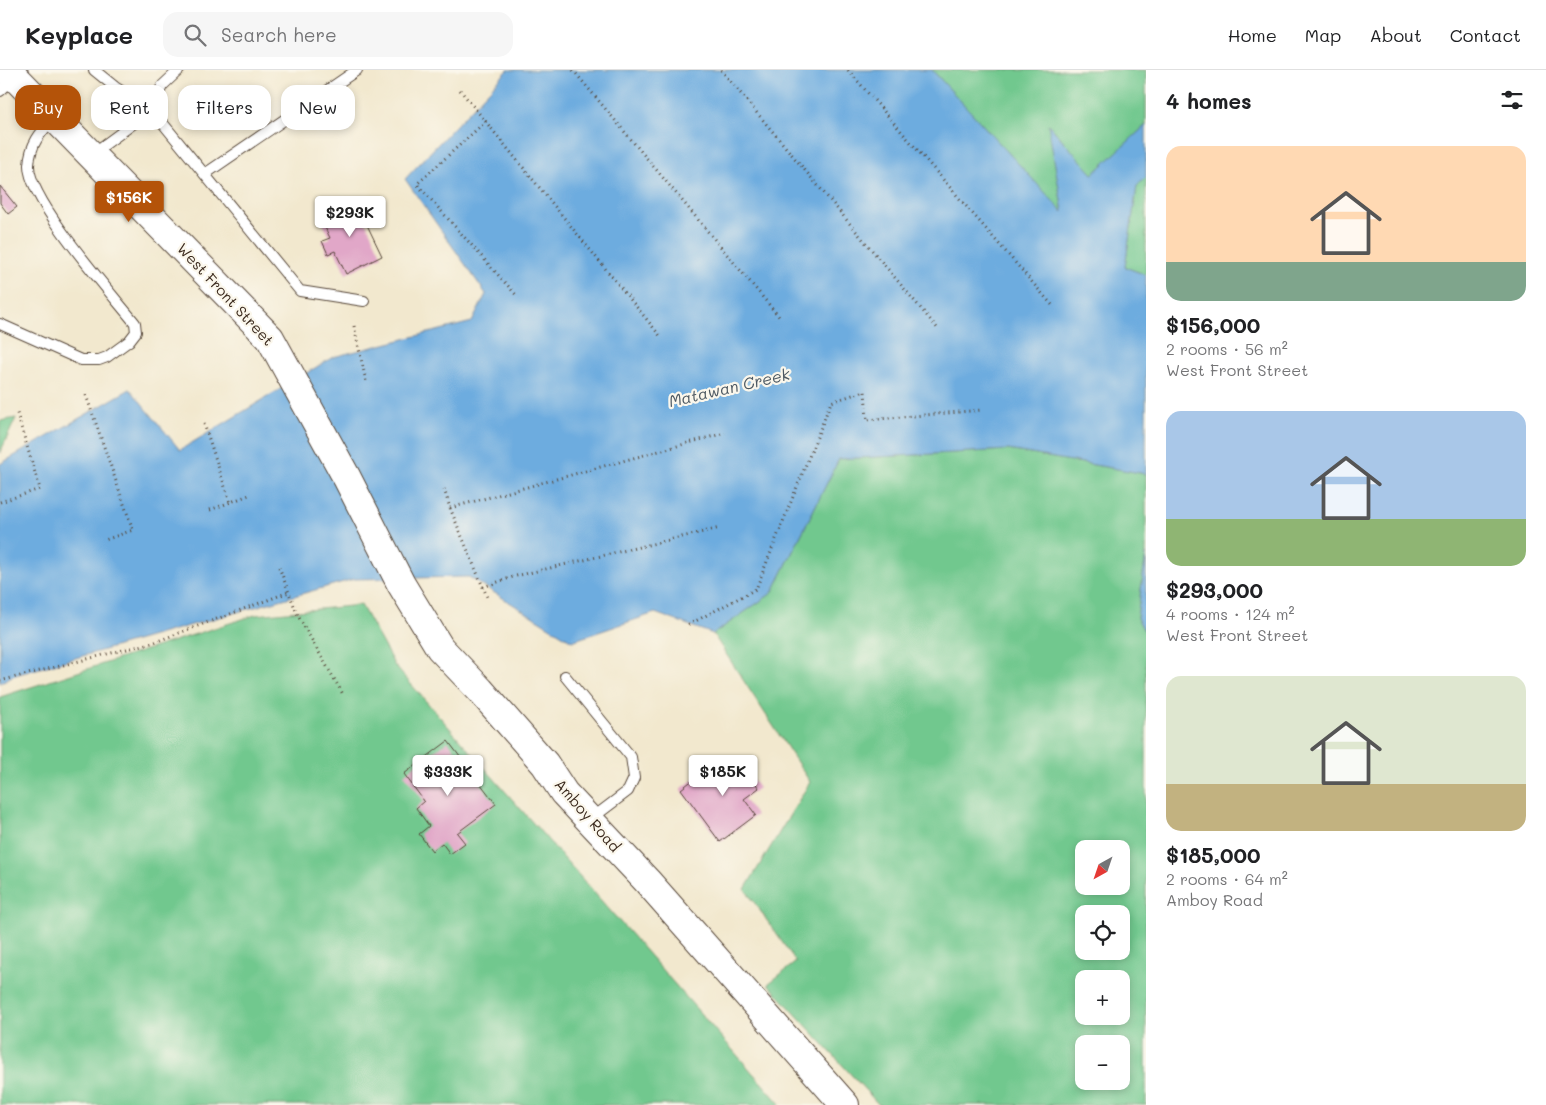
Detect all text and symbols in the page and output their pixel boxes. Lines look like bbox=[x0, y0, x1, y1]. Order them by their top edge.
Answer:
search box bbox=[163, 12, 513, 57]
text: Keyplace bbox=[25, 19, 133, 50]
icon: search bbox=[181, 21, 209, 49]
text: Search here bbox=[221, 22, 337, 47]
text: Home bbox=[1228, 23, 1277, 47]
text: Map bbox=[1305, 23, 1341, 47]
text: About bbox=[1369, 23, 1422, 47]
text: Contact bbox=[1450, 23, 1521, 47]
chip: Buy bbox=[15, 85, 81, 130]
chip: Rent bbox=[91, 85, 168, 130]
chip: Filters bbox=[178, 85, 271, 130]
chip: New bbox=[281, 85, 355, 130]
icon: filters bbox=[1498, 86, 1526, 114]
text: 4 homes bbox=[1166, 87, 1252, 114]
icon: home bbox=[1301, 178, 1391, 268]
pin: $156K bbox=[94, 180, 164, 223]
text: $156K bbox=[106, 186, 152, 207]
pin: $293K bbox=[315, 196, 385, 238]
text: $293K bbox=[326, 201, 374, 222]
street label: West Front Street bbox=[173, 238, 279, 350]
text: $156,000 bbox=[1166, 311, 1260, 338]
text: 2 rooms · 56 m² bbox=[1166, 338, 1288, 359]
text: West Front Street bbox=[1166, 359, 1308, 380]
water label: Matawan Creek bbox=[666, 363, 792, 411]
icon: home bbox=[1301, 443, 1391, 533]
text: $293,000 bbox=[1166, 576, 1263, 603]
text: 4 rooms · 124 m² bbox=[1166, 603, 1295, 624]
text: West Front Street bbox=[1166, 624, 1308, 645]
icon: home bbox=[1301, 708, 1391, 798]
pin: $333K bbox=[413, 754, 483, 797]
pin: $185K bbox=[688, 754, 758, 797]
text: $333K bbox=[423, 760, 473, 781]
text: $185K bbox=[700, 760, 746, 781]
street label: Amboy Road bbox=[551, 774, 625, 856]
north arrow bbox=[1075, 840, 1130, 895]
map controls bbox=[1075, 840, 1130, 1090]
text: $185,000 bbox=[1166, 841, 1261, 868]
text: 2 rooms · 64 m² bbox=[1166, 868, 1288, 889]
text: Amboy Road bbox=[1166, 889, 1263, 910]
button: locate bbox=[1075, 905, 1130, 960]
button: + bbox=[1075, 970, 1130, 1025]
button: − bbox=[1075, 1035, 1130, 1090]

